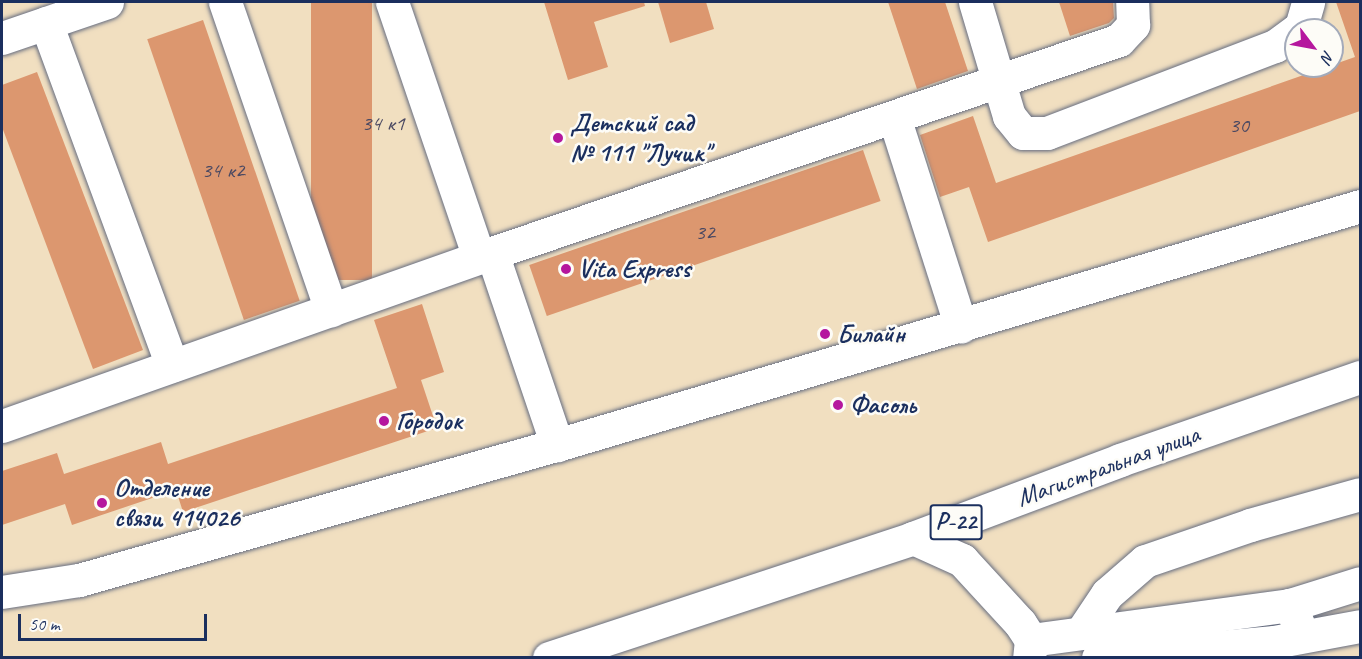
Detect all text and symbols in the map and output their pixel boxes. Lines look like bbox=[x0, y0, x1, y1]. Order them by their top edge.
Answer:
north arrow bbox=[1284, 18, 1344, 78]
text: N bbox=[1316, 47, 1339, 66]
place label: Детский сад № 111 "Лучик" bbox=[570, 107, 710, 168]
house number: 34 к1 bbox=[361, 111, 405, 137]
house number: 30 bbox=[1229, 113, 1249, 139]
marker: Детский сад № 111 "Лучик" bbox=[551, 131, 565, 145]
house number: 34 к2 bbox=[201, 158, 245, 184]
house number: 32 bbox=[695, 220, 715, 246]
place label: Vita Express bbox=[578, 253, 691, 285]
marker: Vita Express bbox=[559, 262, 573, 276]
place label: Билайн bbox=[837, 318, 905, 350]
marker: Билайн bbox=[818, 327, 832, 341]
place label: Фасоль bbox=[850, 389, 916, 421]
marker: Фасоль bbox=[831, 398, 845, 412]
place label: Городок bbox=[396, 405, 463, 437]
marker: Городок bbox=[377, 414, 391, 428]
street label: Магистральная улица bbox=[1011, 418, 1205, 514]
place label: Отделение связи 414026 bbox=[114, 472, 239, 534]
marker: Отделение связи 414026 bbox=[95, 496, 109, 510]
road number: Р-22 bbox=[929, 501, 983, 543]
scale bar bbox=[21, 602, 210, 640]
text: 50 m bbox=[29, 613, 60, 635]

